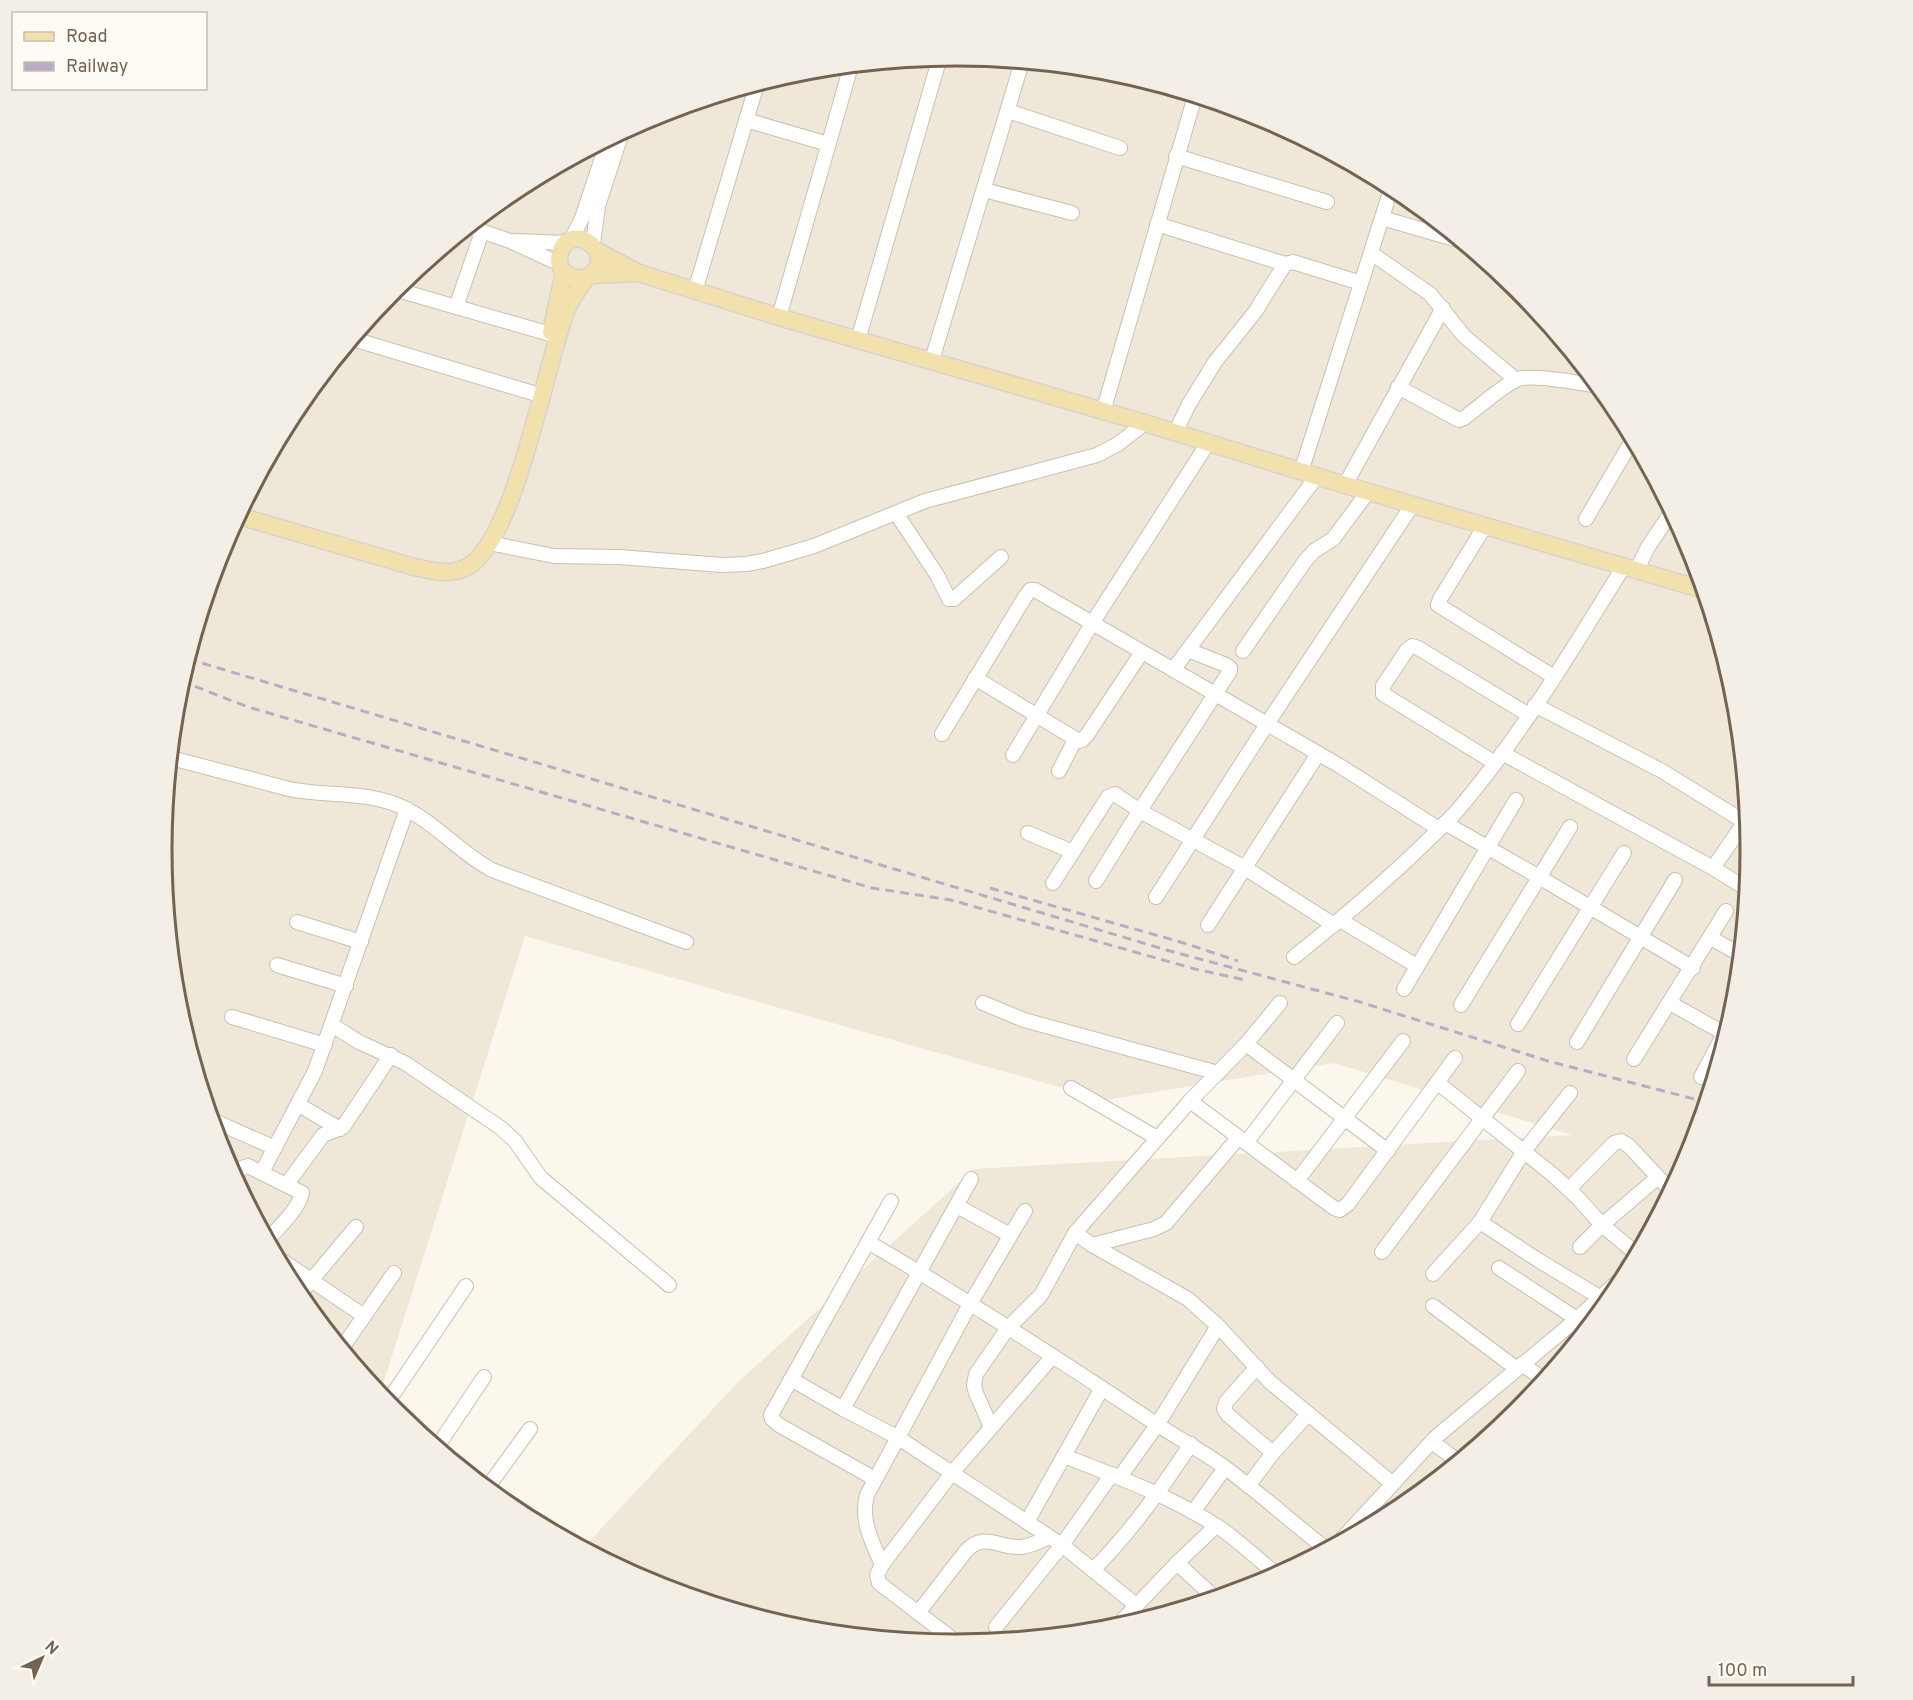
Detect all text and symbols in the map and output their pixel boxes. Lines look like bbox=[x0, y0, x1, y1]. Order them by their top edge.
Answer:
legend bbox=[12, 12, 207, 90]
text: Road bbox=[66, 26, 108, 49]
text: Railway bbox=[66, 56, 128, 79]
north arrow bbox=[12, 1628, 72, 1688]
text: N bbox=[40, 1637, 62, 1660]
scale bar bbox=[1709, 1649, 1853, 1687]
text: 100 m bbox=[1718, 1660, 1767, 1683]

